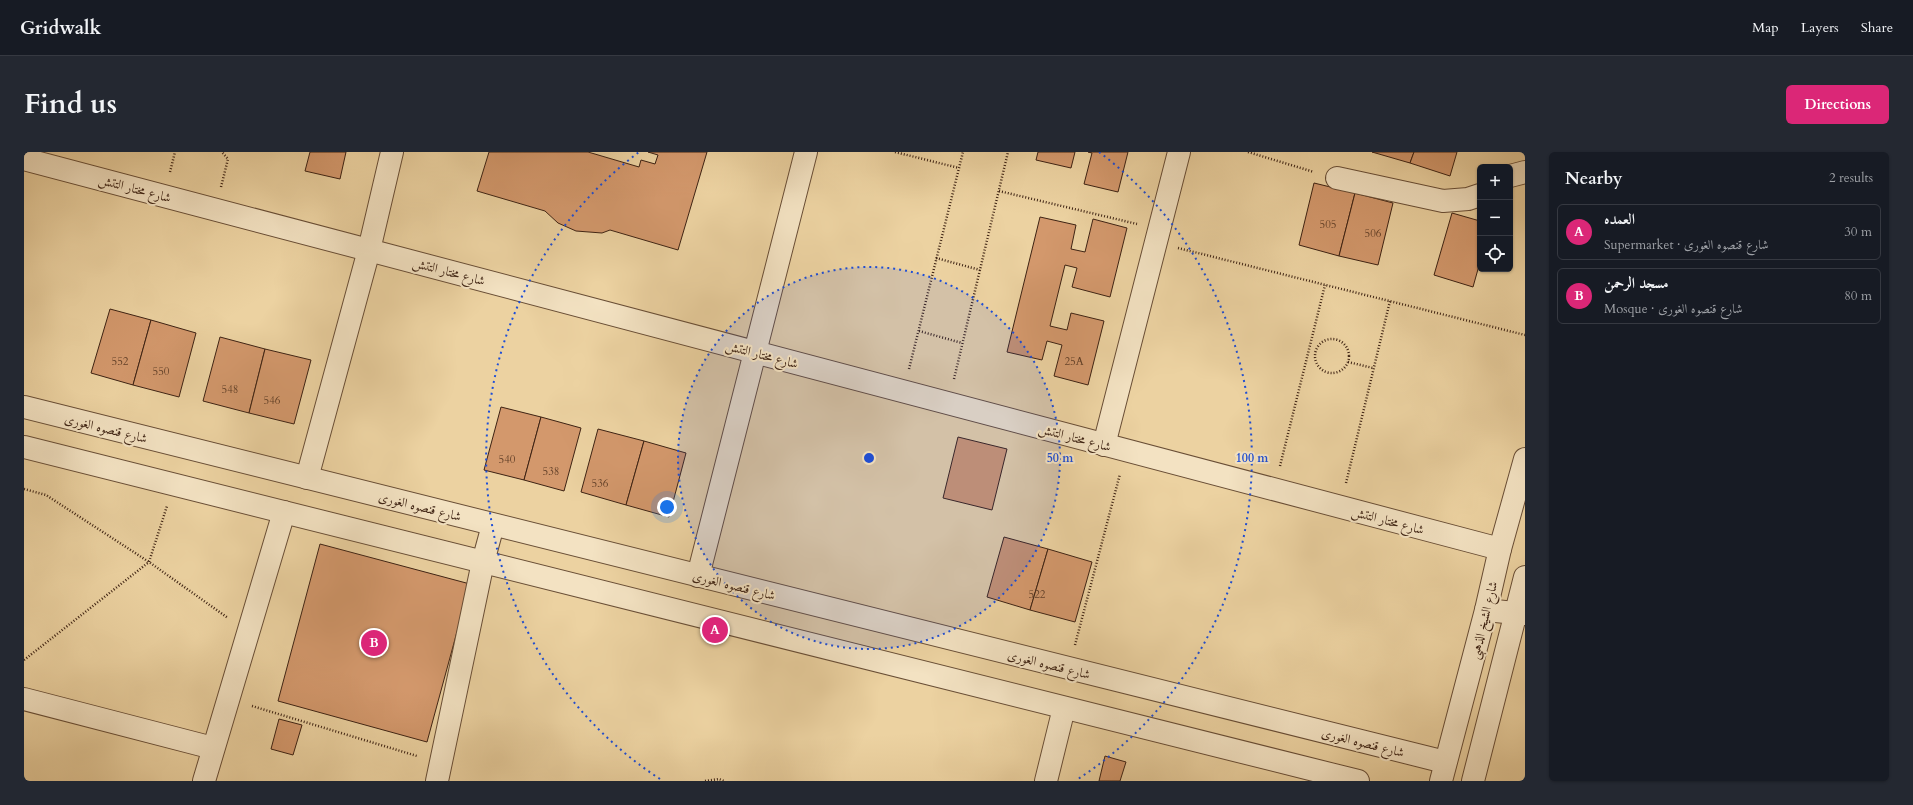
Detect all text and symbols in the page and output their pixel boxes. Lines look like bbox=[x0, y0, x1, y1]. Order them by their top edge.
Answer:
text: Gridwalk bbox=[20, 15, 101, 41]
text: Map bbox=[1752, 18, 1779, 37]
text: Layers bbox=[1801, 18, 1839, 37]
text: Share bbox=[1861, 18, 1893, 37]
text: Find us bbox=[24, 85, 117, 123]
button: Directions bbox=[1786, 85, 1889, 124]
map controls bbox=[1477, 164, 1513, 272]
button: + bbox=[1477, 164, 1513, 200]
text: Nearby bbox=[1565, 167, 1622, 190]
text: 2 results bbox=[1829, 169, 1873, 187]
street label: شارع مختار التتش bbox=[96, 171, 173, 209]
button: − bbox=[1477, 200, 1513, 236]
text: العمده bbox=[1604, 209, 1635, 229]
house number: 505 bbox=[1320, 217, 1336, 232]
text: A bbox=[1574, 223, 1584, 241]
text: 30 m bbox=[1844, 223, 1872, 241]
house number: 506 bbox=[1365, 226, 1382, 241]
button: locate bbox=[1477, 236, 1513, 272]
text: Supermarket · شارع قنصوه الغورى bbox=[1604, 236, 1769, 254]
street label: شارع مختار التتش bbox=[410, 254, 487, 292]
text: مسجد الرحمن bbox=[1604, 273, 1669, 293]
text: B bbox=[1574, 287, 1584, 305]
text: 80 m bbox=[1844, 287, 1872, 305]
text: Mosque · شارع قنصوه الغورى bbox=[1604, 300, 1743, 318]
street label: شارع مختار التتش bbox=[723, 337, 800, 375]
house number: 552 bbox=[112, 354, 129, 369]
house number: 25A bbox=[1064, 354, 1084, 369]
house number: 550 bbox=[153, 364, 170, 379]
house number: 548 bbox=[222, 382, 238, 397]
house number: 546 bbox=[264, 393, 281, 408]
street label: شارع قنصوه الغورى bbox=[62, 410, 149, 450]
street label: شارع مختار التتش bbox=[1036, 420, 1113, 458]
text: 50 m bbox=[1047, 450, 1074, 466]
text: 100 m bbox=[1236, 450, 1269, 466]
centre of rings bbox=[862, 451, 876, 465]
house number: 540 bbox=[499, 452, 516, 467]
house number: 538 bbox=[543, 464, 559, 479]
house number: 536 bbox=[592, 476, 609, 491]
street label: شارع قنصوه الغورى bbox=[376, 488, 463, 528]
your location bbox=[657, 497, 677, 517]
street label: شارع مختار التتش bbox=[1349, 503, 1426, 541]
street label: شارع قنصوه الغورى bbox=[690, 567, 777, 607]
street label: شارع الشيخ الذهبى bbox=[1466, 579, 1504, 662]
house number: 522 bbox=[1029, 587, 1046, 602]
pin: A bbox=[702, 615, 728, 645]
pin: B bbox=[361, 628, 387, 658]
street label: شارع قنصوه الغورى bbox=[1005, 646, 1092, 686]
street label: شارع قنصوه الغورى bbox=[1319, 724, 1406, 764]

